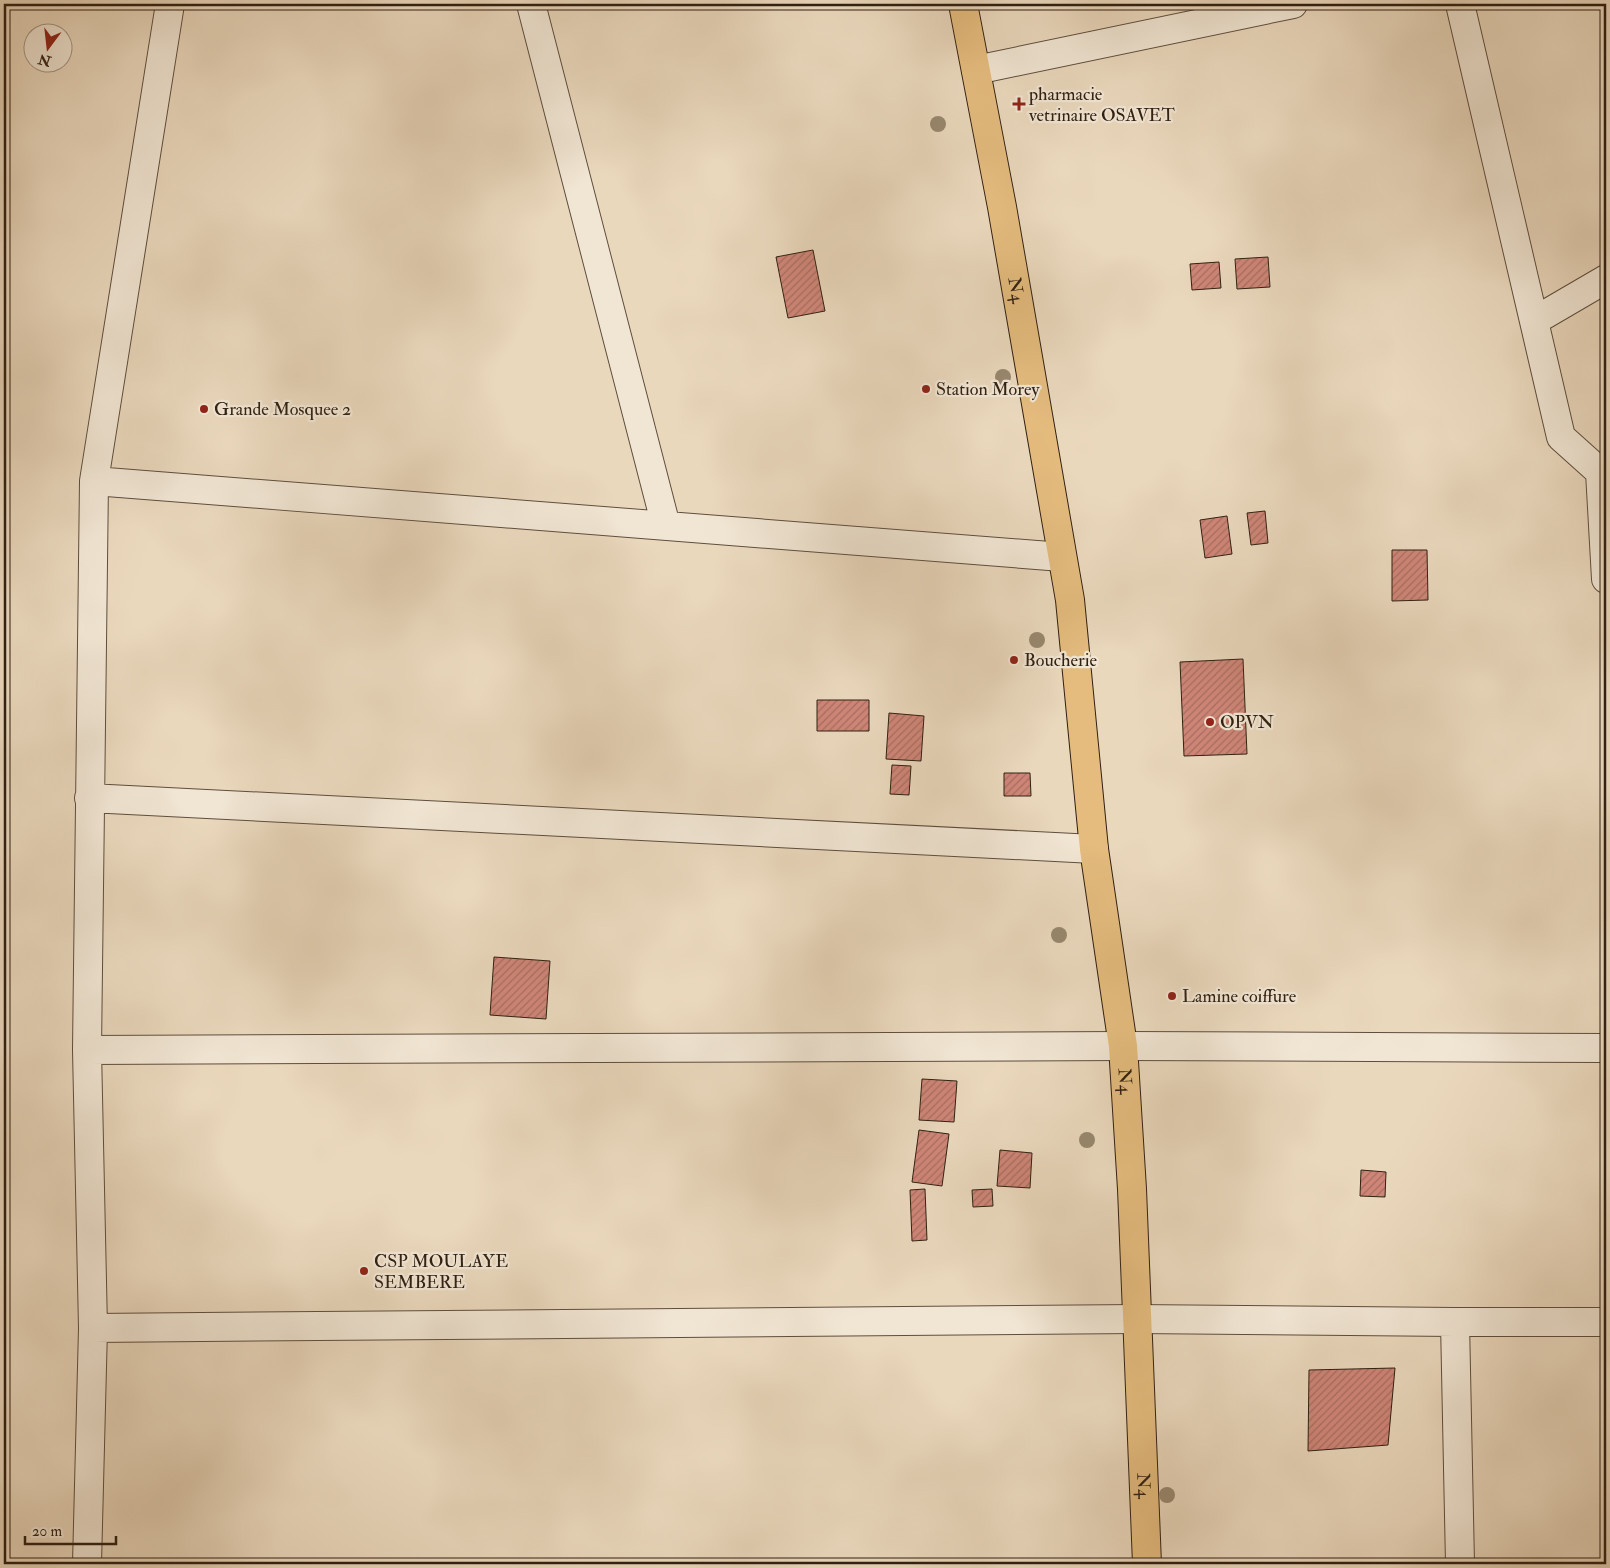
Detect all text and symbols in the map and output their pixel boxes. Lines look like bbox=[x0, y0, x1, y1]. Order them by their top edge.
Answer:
north arrow bbox=[22, 22, 72, 72]
text: N bbox=[36, 50, 54, 70]
place label: pharmacie vetrinaire OSAVET bbox=[1028, 83, 1176, 127]
marker: pharmacie vetrinaire OSAVET bbox=[1013, 98, 1025, 110]
street label: N4 bbox=[1003, 275, 1030, 306]
place label: Station Morey bbox=[936, 378, 1040, 401]
marker: Station Morey bbox=[920, 383, 932, 395]
place label: Grande Mosquee 2 bbox=[214, 398, 351, 421]
marker: Grande Mosquee 2 bbox=[198, 403, 210, 415]
place label: Boucherie bbox=[1024, 649, 1097, 672]
marker: Boucherie bbox=[1008, 654, 1020, 666]
place label: OPVN bbox=[1220, 711, 1274, 734]
marker: OPVN bbox=[1204, 716, 1216, 728]
place label: Lamine coiffure bbox=[1182, 985, 1297, 1008]
marker: Lamine coiffure bbox=[1166, 990, 1178, 1002]
street label: N4 bbox=[1113, 1067, 1138, 1096]
place label: CSP MOULAYE SEMBERE bbox=[374, 1250, 508, 1294]
marker: CSP MOULAYE SEMBERE bbox=[358, 1265, 370, 1277]
street label: N4 bbox=[1132, 1472, 1156, 1500]
scale bar bbox=[25, 1513, 116, 1545]
text: 20 m bbox=[32, 1522, 62, 1541]

